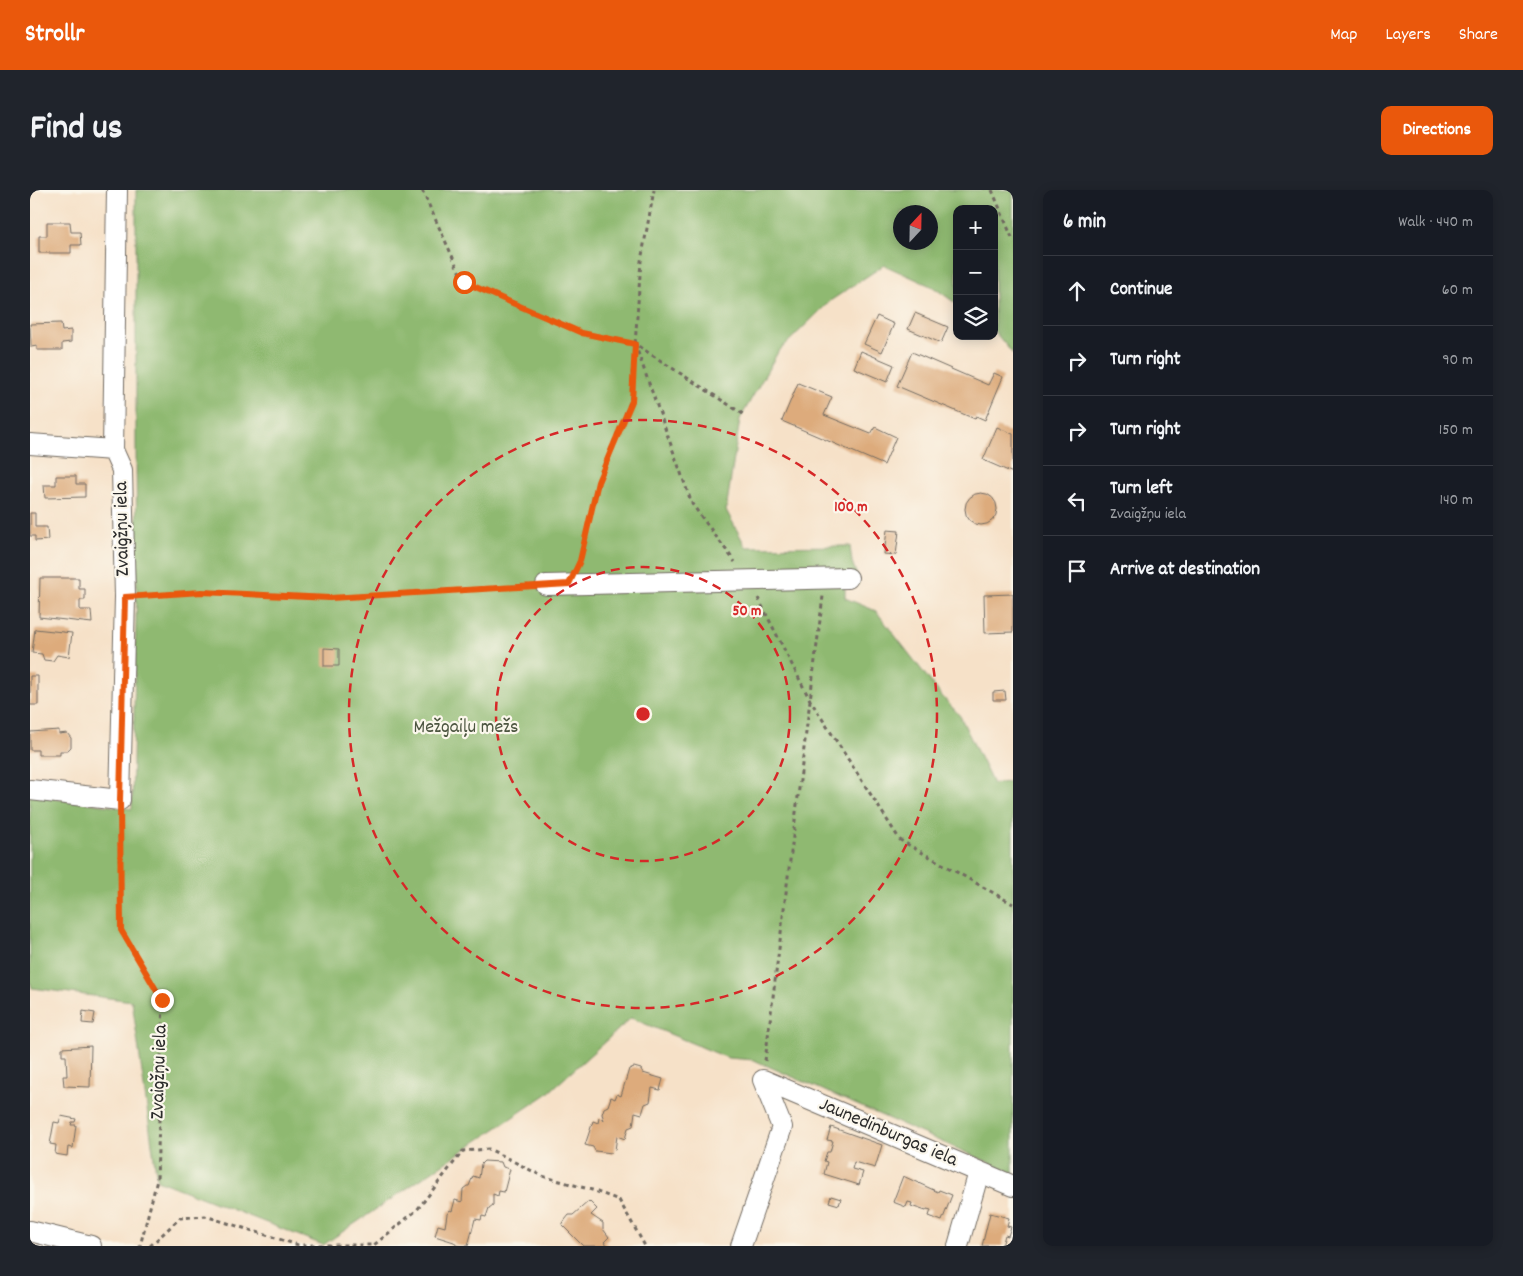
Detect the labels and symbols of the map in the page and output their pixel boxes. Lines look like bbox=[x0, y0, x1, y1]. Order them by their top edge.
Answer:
north arrow bbox=[893, 205, 938, 250]
route start bbox=[453, 271, 476, 294]
street label: Zvaigžņu iela bbox=[108, 481, 138, 577]
text: 100 m bbox=[834, 497, 868, 519]
text: 50 m bbox=[733, 601, 761, 623]
centre of rings bbox=[634, 705, 652, 723]
park label: Mežgaiļu mežs bbox=[413, 714, 519, 742]
route end bbox=[151, 989, 174, 1012]
street label: Zvaigžņu iela bbox=[144, 1023, 176, 1120]
street label: Jaunedinburgas iela bbox=[814, 1091, 962, 1175]

